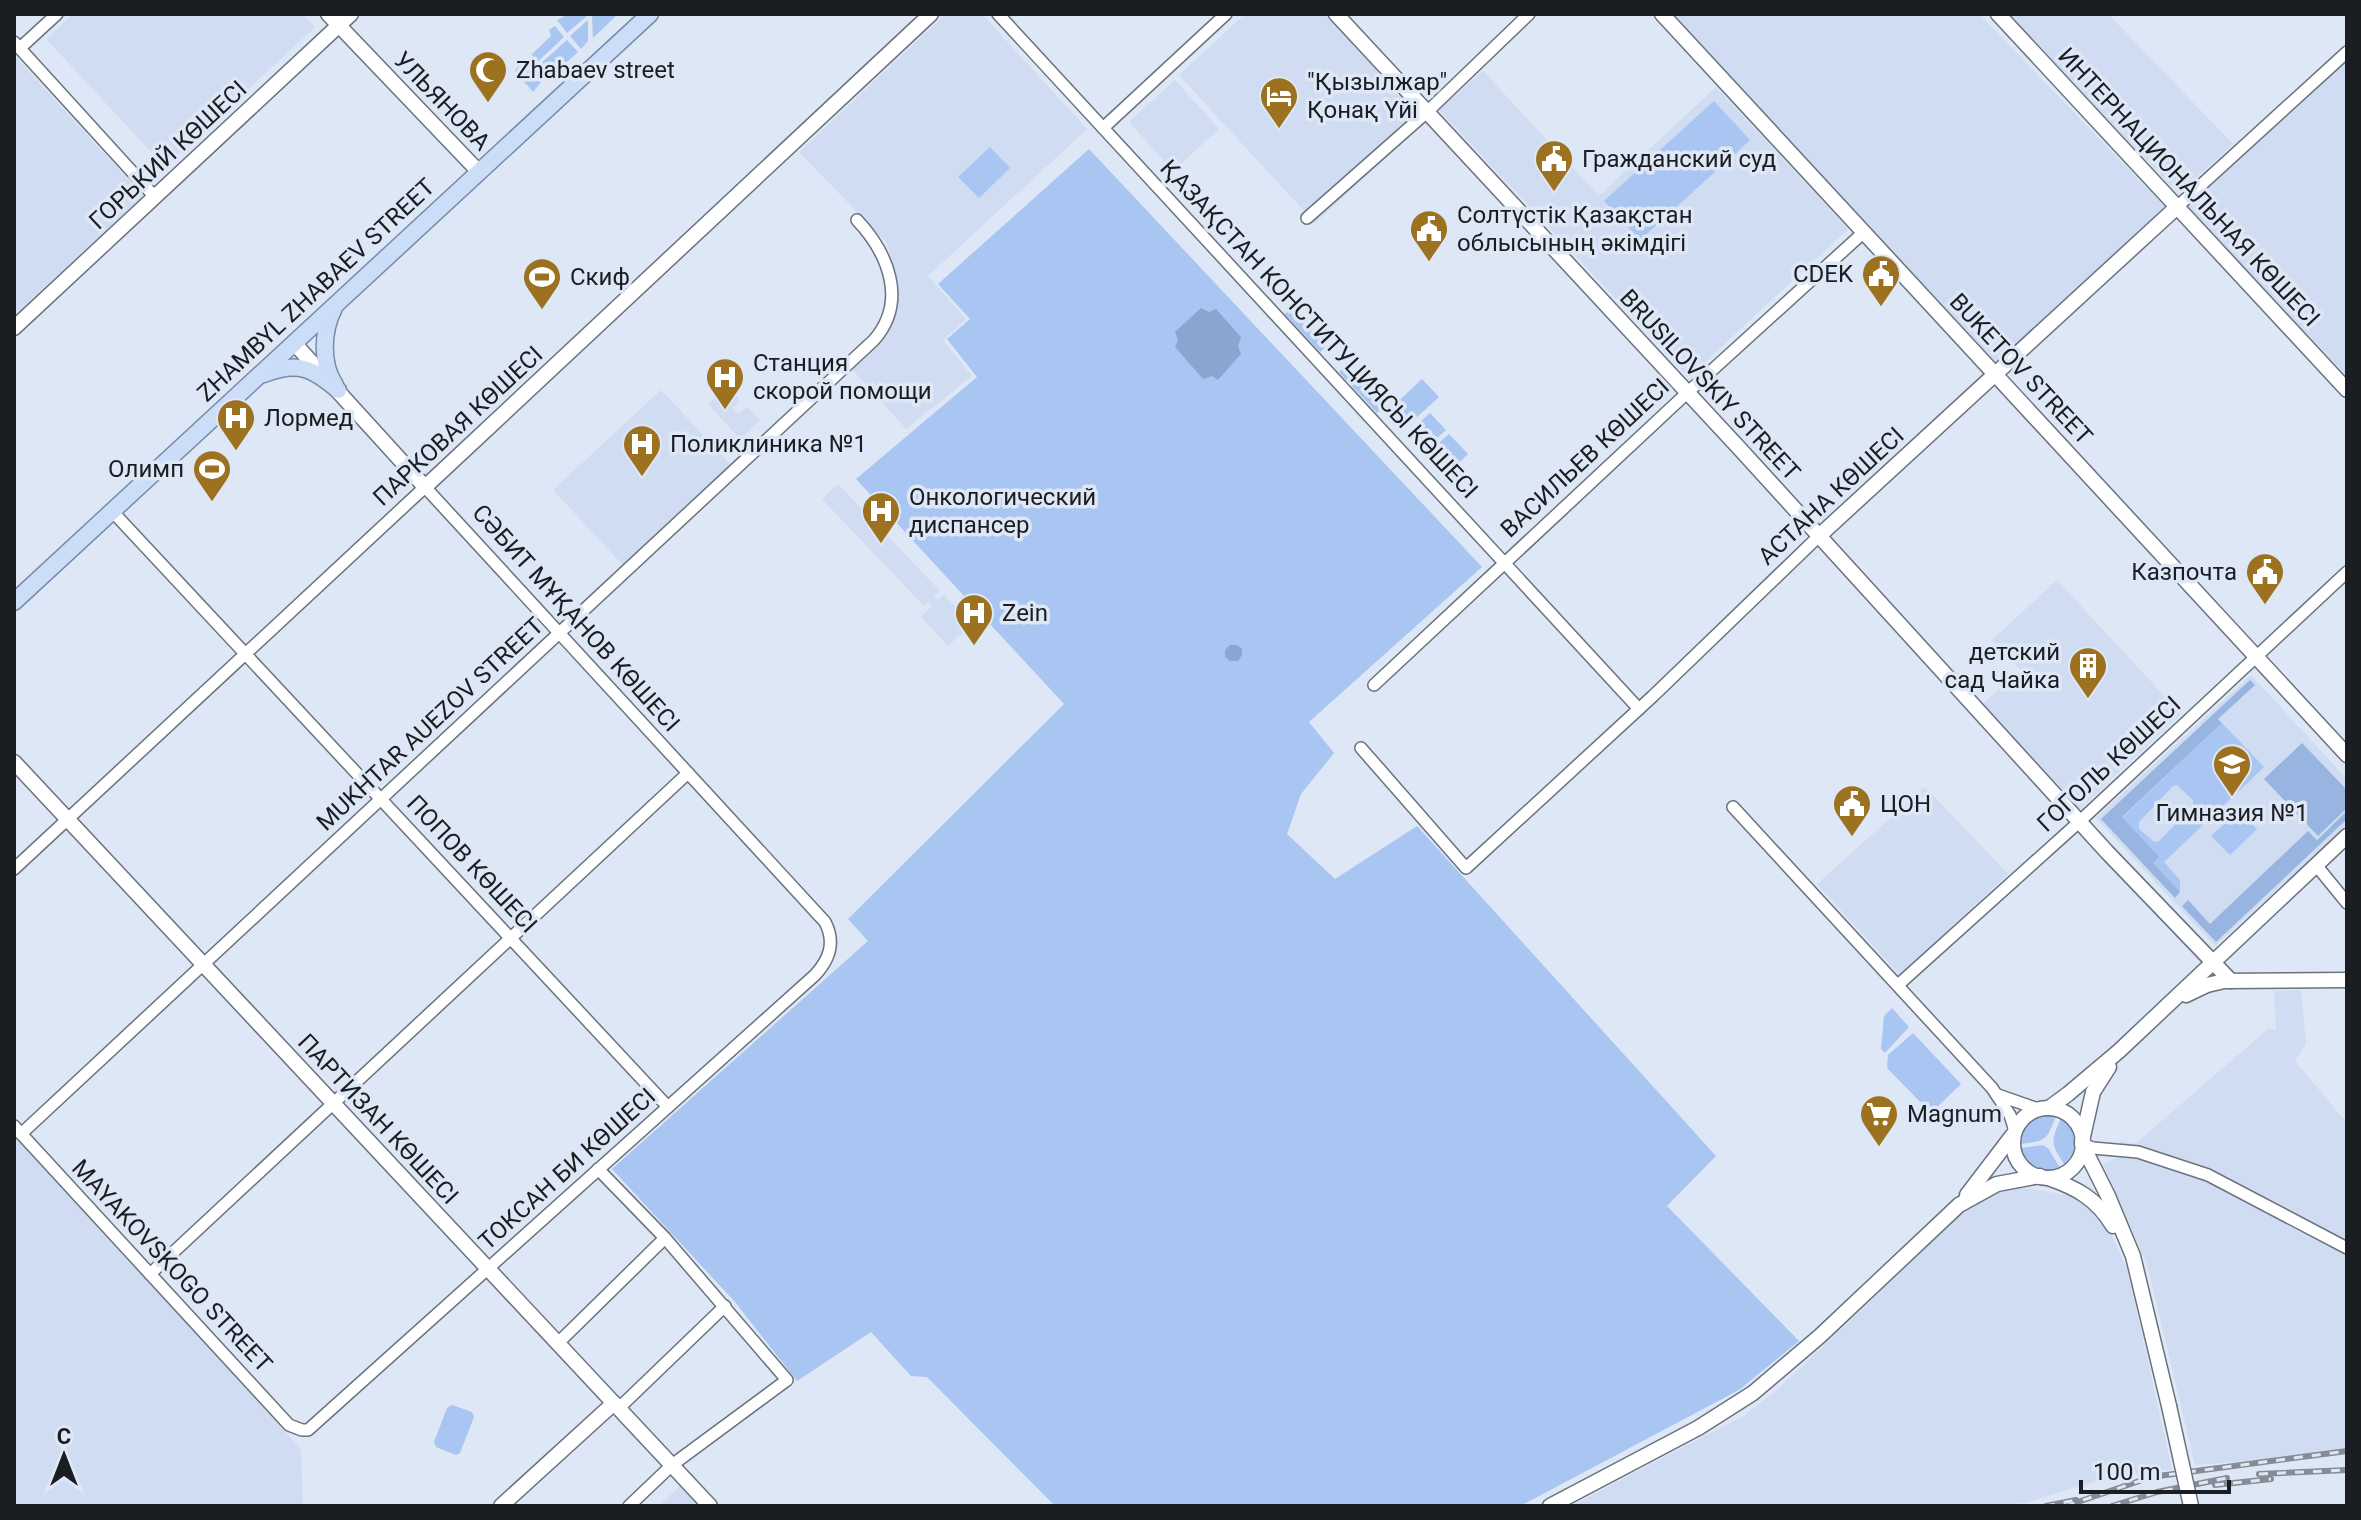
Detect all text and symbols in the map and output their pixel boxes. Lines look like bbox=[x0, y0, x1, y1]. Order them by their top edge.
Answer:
street label: ИНТЕРНАЦИОНАЛЬНАЯ КӨШЕСІ bbox=[2052, 42, 2326, 332]
street label: УЛЬЯНОВА bbox=[388, 46, 496, 156]
mosque icon: Zhabaev street bbox=[467, 49, 509, 104]
place label: Zhabaev street bbox=[516, 56, 675, 84]
place label: "Қызылжар" Қонақ Үйі bbox=[1307, 68, 1447, 124]
street label: ГОРЬКИЙ КӨШЕСІ bbox=[84, 75, 252, 235]
hotel icon: "Қызылжар" Қонақ Үйі bbox=[1258, 75, 1300, 130]
public building icon: Гражданский суд bbox=[1533, 138, 1575, 193]
place label: Гражданский суд bbox=[1582, 145, 1776, 173]
street label: ҚАЗАҚСТАН КОНСТИТУЦИЯСЫ КӨШЕСІ bbox=[1154, 154, 1484, 504]
street label: ZHAMBYL ZHABAEV STREET bbox=[192, 173, 440, 407]
place label: Солтүстік Қазақстан облысының әкімдігі bbox=[1457, 201, 1693, 257]
public building icon: Солтүстік Қазақстан облысының әкімдігі bbox=[1408, 208, 1450, 263]
public building icon: CDEK bbox=[1860, 253, 1902, 308]
sports icon: Скиф bbox=[521, 256, 563, 311]
place label: CDEK bbox=[1793, 260, 1854, 288]
place label: Скиф bbox=[570, 263, 630, 291]
street label: BRUSILOVSKIY STREET bbox=[1614, 284, 1806, 486]
street label: BUKETOV STREET bbox=[1944, 288, 2098, 450]
street label: ПАРКОВАЯ КӨШЕСІ bbox=[368, 340, 548, 512]
place label: Станция скорой помощи bbox=[753, 349, 932, 405]
hospital icon: Станция скорой помощи bbox=[704, 356, 746, 411]
street label: ВАСИЛЬЕВ КӨШЕСІ bbox=[1495, 373, 1675, 543]
hospital icon: Лормед bbox=[215, 397, 257, 452]
place label: Лормед bbox=[264, 404, 353, 432]
street label: АСТАНА КӨШЕСІ bbox=[1752, 421, 1910, 571]
hospital icon: Поликлиника №1 bbox=[621, 423, 663, 478]
place label: Поликлиника №1 bbox=[670, 430, 867, 458]
sports icon: Олимп bbox=[191, 448, 233, 503]
place label: Олимп bbox=[108, 455, 184, 483]
place label: Онкологический диспансер bbox=[909, 483, 1096, 539]
hospital icon: Онкологический диспансер bbox=[860, 490, 902, 545]
street label: СӘБИТ МҰҚАНОВ КӨШЕСІ bbox=[467, 499, 685, 737]
public building icon: Казпочта bbox=[2244, 551, 2286, 606]
place label: Казпочта bbox=[2131, 558, 2237, 586]
hospital icon: Zein bbox=[953, 592, 995, 647]
place label: Zein bbox=[1002, 599, 1048, 627]
street label: MUKHTAR AUEZOV STREET bbox=[311, 612, 549, 836]
place label: детский сад Чайка bbox=[1945, 638, 2060, 694]
building icon: детский сад Чайка bbox=[2067, 645, 2109, 700]
street label: ГОГОЛЬ КӨШЕСІ bbox=[2032, 690, 2186, 838]
school or university icon: Гимназия №1 bbox=[2211, 743, 2253, 798]
public building icon: ЦОН bbox=[1831, 783, 1873, 838]
street label: ПОПОВ КӨШЕСІ bbox=[401, 789, 543, 939]
place label: ЦОН bbox=[1880, 790, 1931, 818]
place label: Гимназия №1 bbox=[2156, 799, 2308, 827]
street label: ПАРТИЗАН КӨШЕСІ bbox=[292, 1028, 464, 1210]
street label: ТОКСАН БИ КӨШЕСІ bbox=[473, 1082, 661, 1256]
supermarket icon: Magnum bbox=[1858, 1093, 1900, 1148]
place label: Magnum bbox=[1907, 1100, 2002, 1128]
street label: MAYAKOVSKOGO STREET bbox=[66, 1154, 278, 1378]
north arrow bbox=[24, 1416, 104, 1496]
text: С bbox=[57, 1424, 71, 1449]
scale bar bbox=[2081, 1444, 2229, 1494]
text: 100 m bbox=[2093, 1458, 2160, 1486]

